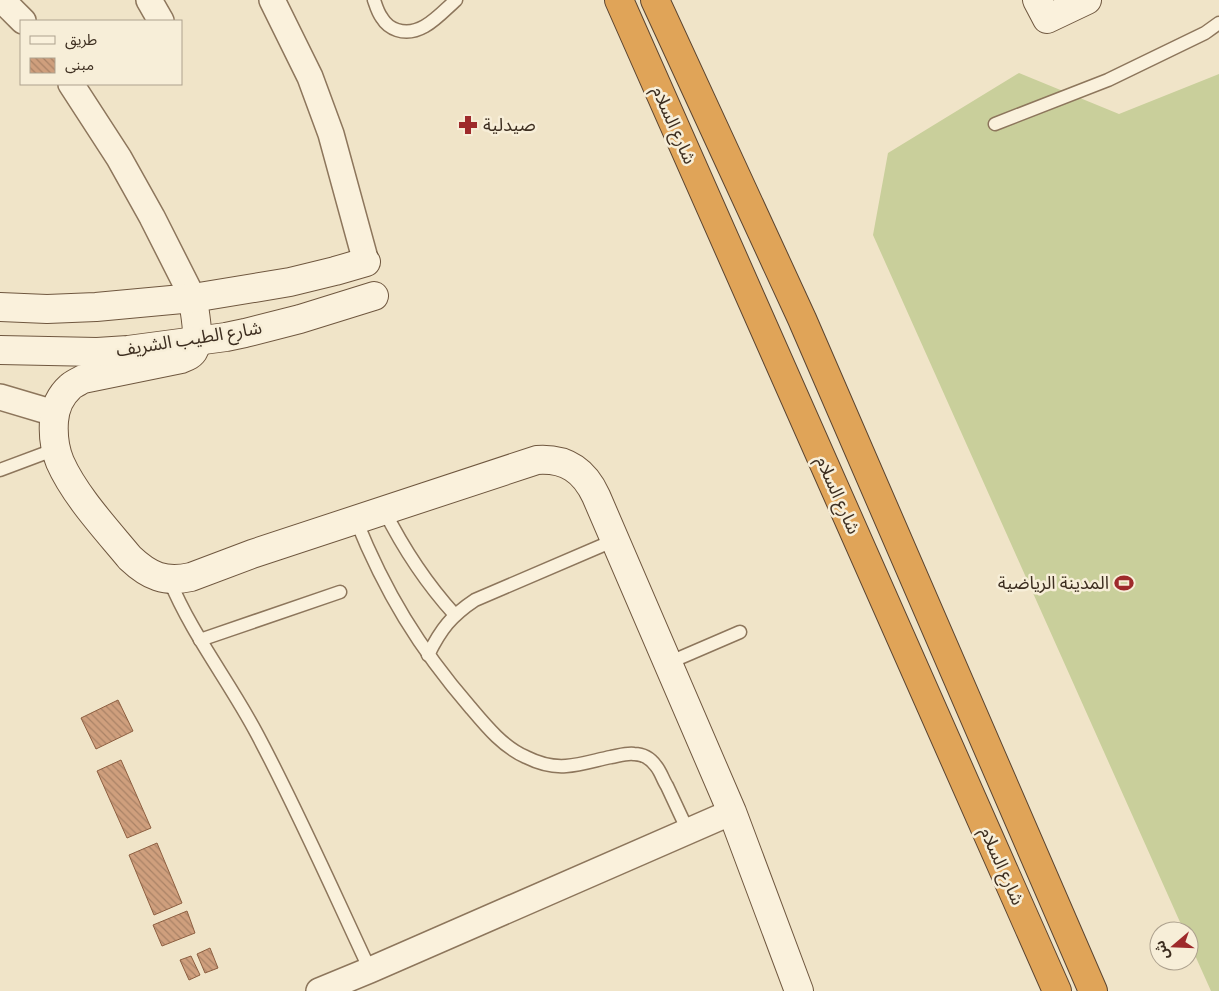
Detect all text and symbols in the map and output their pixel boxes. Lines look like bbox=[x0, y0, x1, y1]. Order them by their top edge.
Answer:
legend bbox=[20, 20, 182, 85]
text: طريق bbox=[65, 31, 97, 50]
text: مبنى bbox=[65, 56, 94, 74]
street label: شارع السلام bbox=[644, 83, 701, 169]
pharmacy icon: صيدلية bbox=[457, 114, 479, 136]
place label: صيدلية bbox=[483, 114, 536, 136]
street label: شارع الطيب الشريف bbox=[114, 317, 264, 364]
street label: شارع السلام bbox=[808, 453, 865, 539]
place label: المدينة الرياضية bbox=[998, 572, 1109, 594]
sports icon: المدينة الرياضية bbox=[1113, 572, 1135, 594]
street label: شارع السلام bbox=[972, 824, 1029, 910]
north arrow bbox=[1149, 921, 1199, 971]
text: ش bbox=[1151, 938, 1173, 962]

